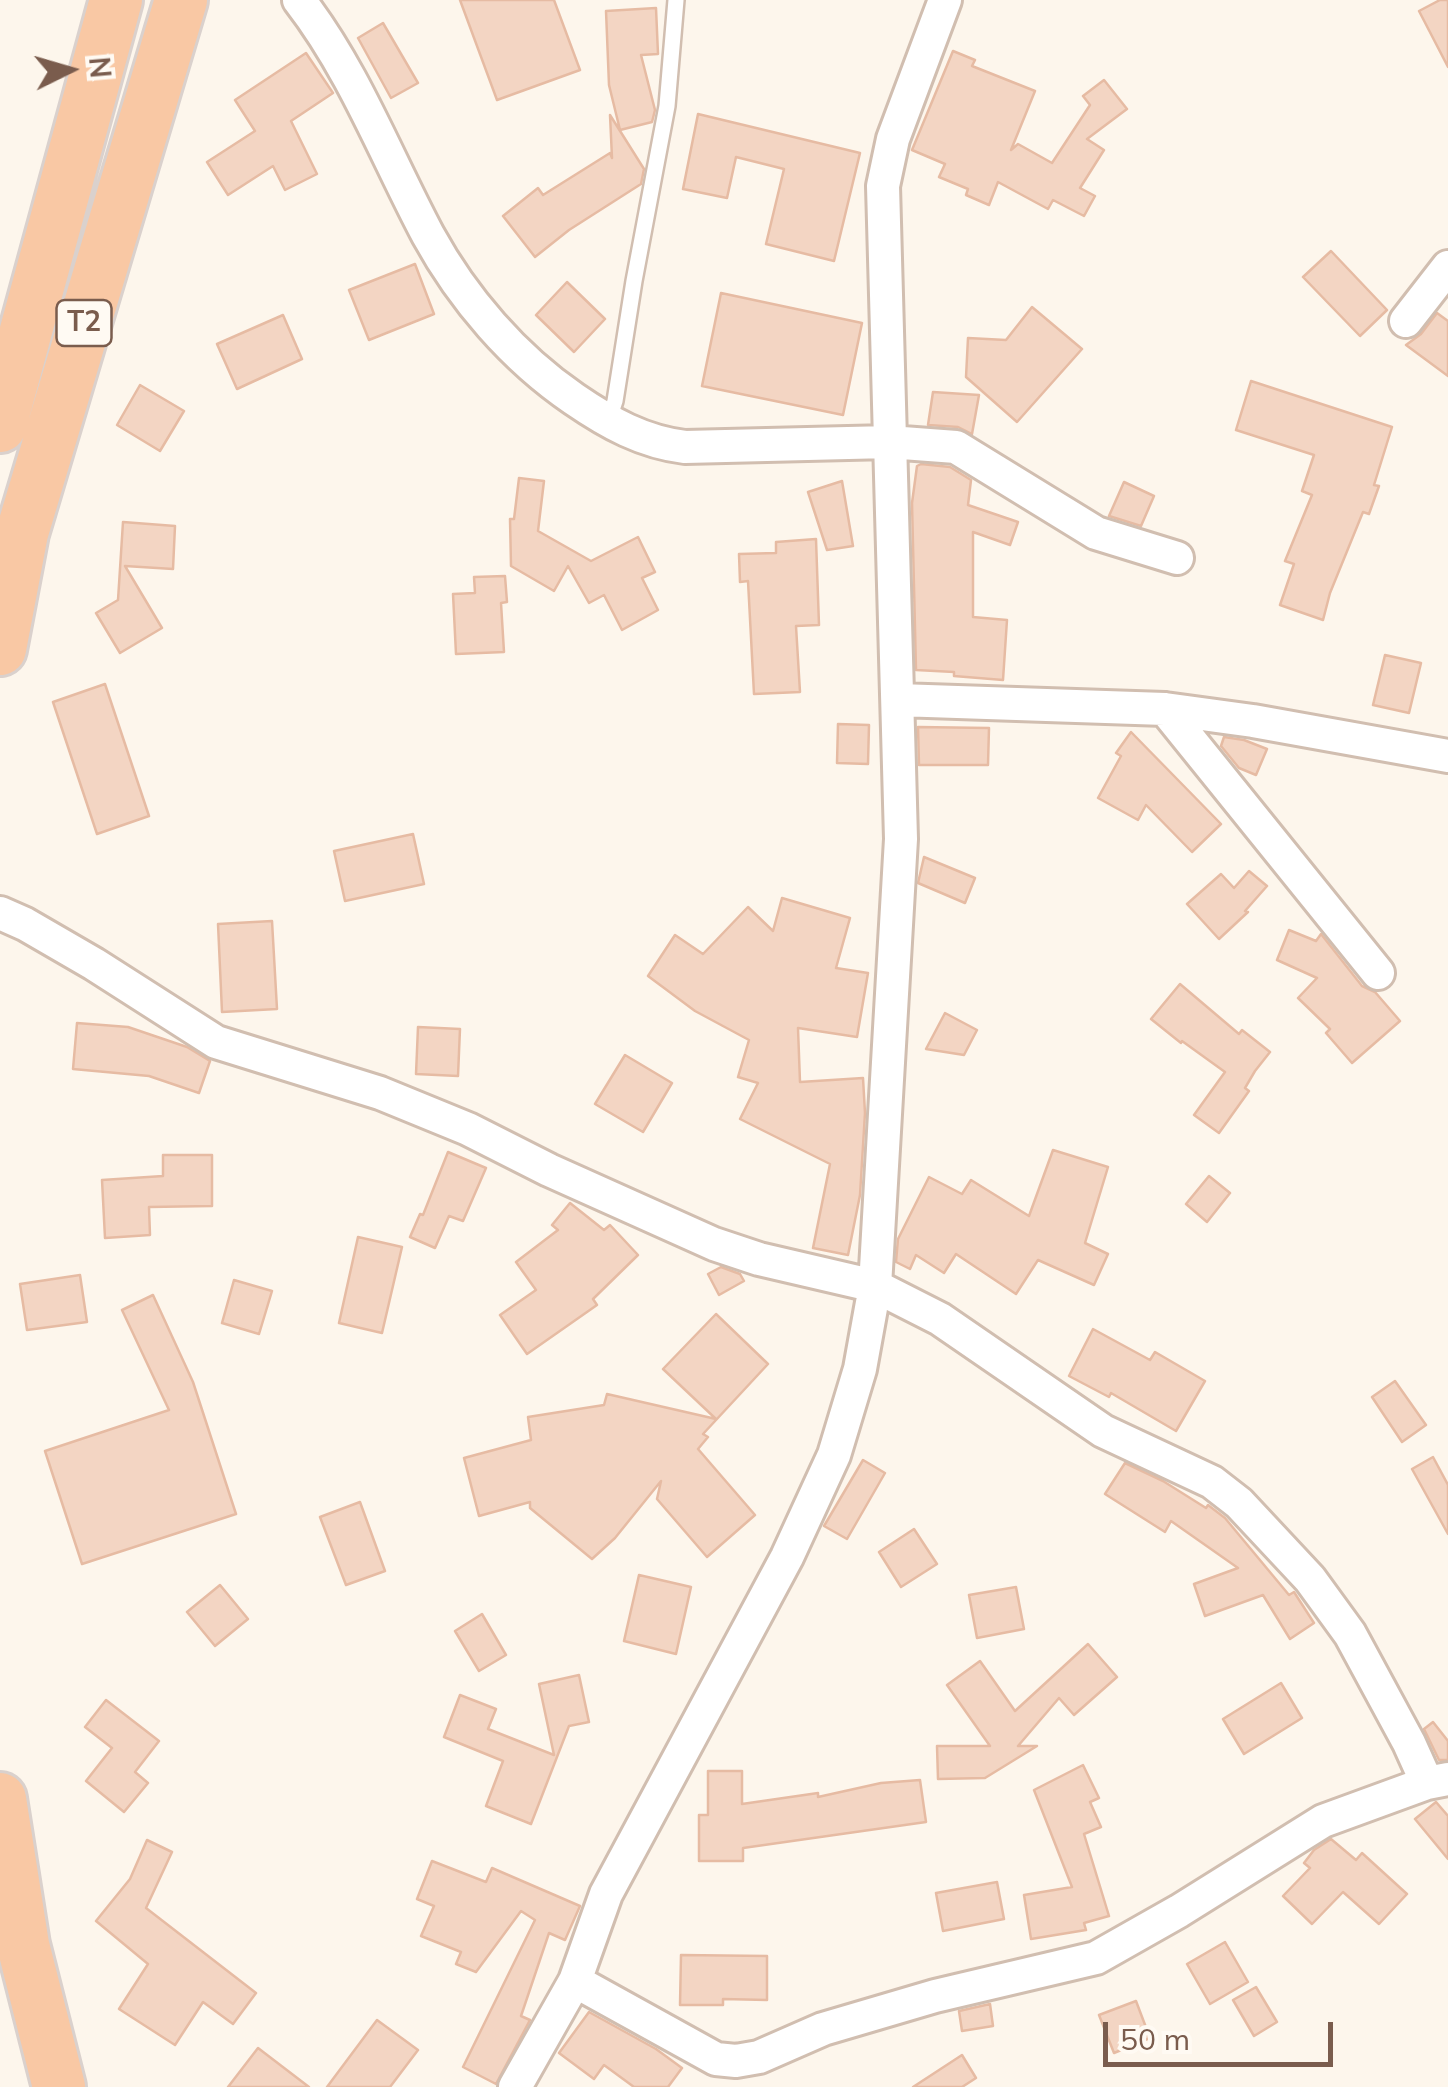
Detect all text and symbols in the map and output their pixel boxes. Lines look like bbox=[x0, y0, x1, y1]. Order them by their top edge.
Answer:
north arrow bbox=[20, 20, 120, 120]
text: N bbox=[82, 55, 119, 79]
road number: T2 bbox=[56, 300, 112, 346]
scale bar bbox=[1108, 2002, 1338, 2064]
text: 50 m bbox=[1120, 2020, 1190, 2058]

